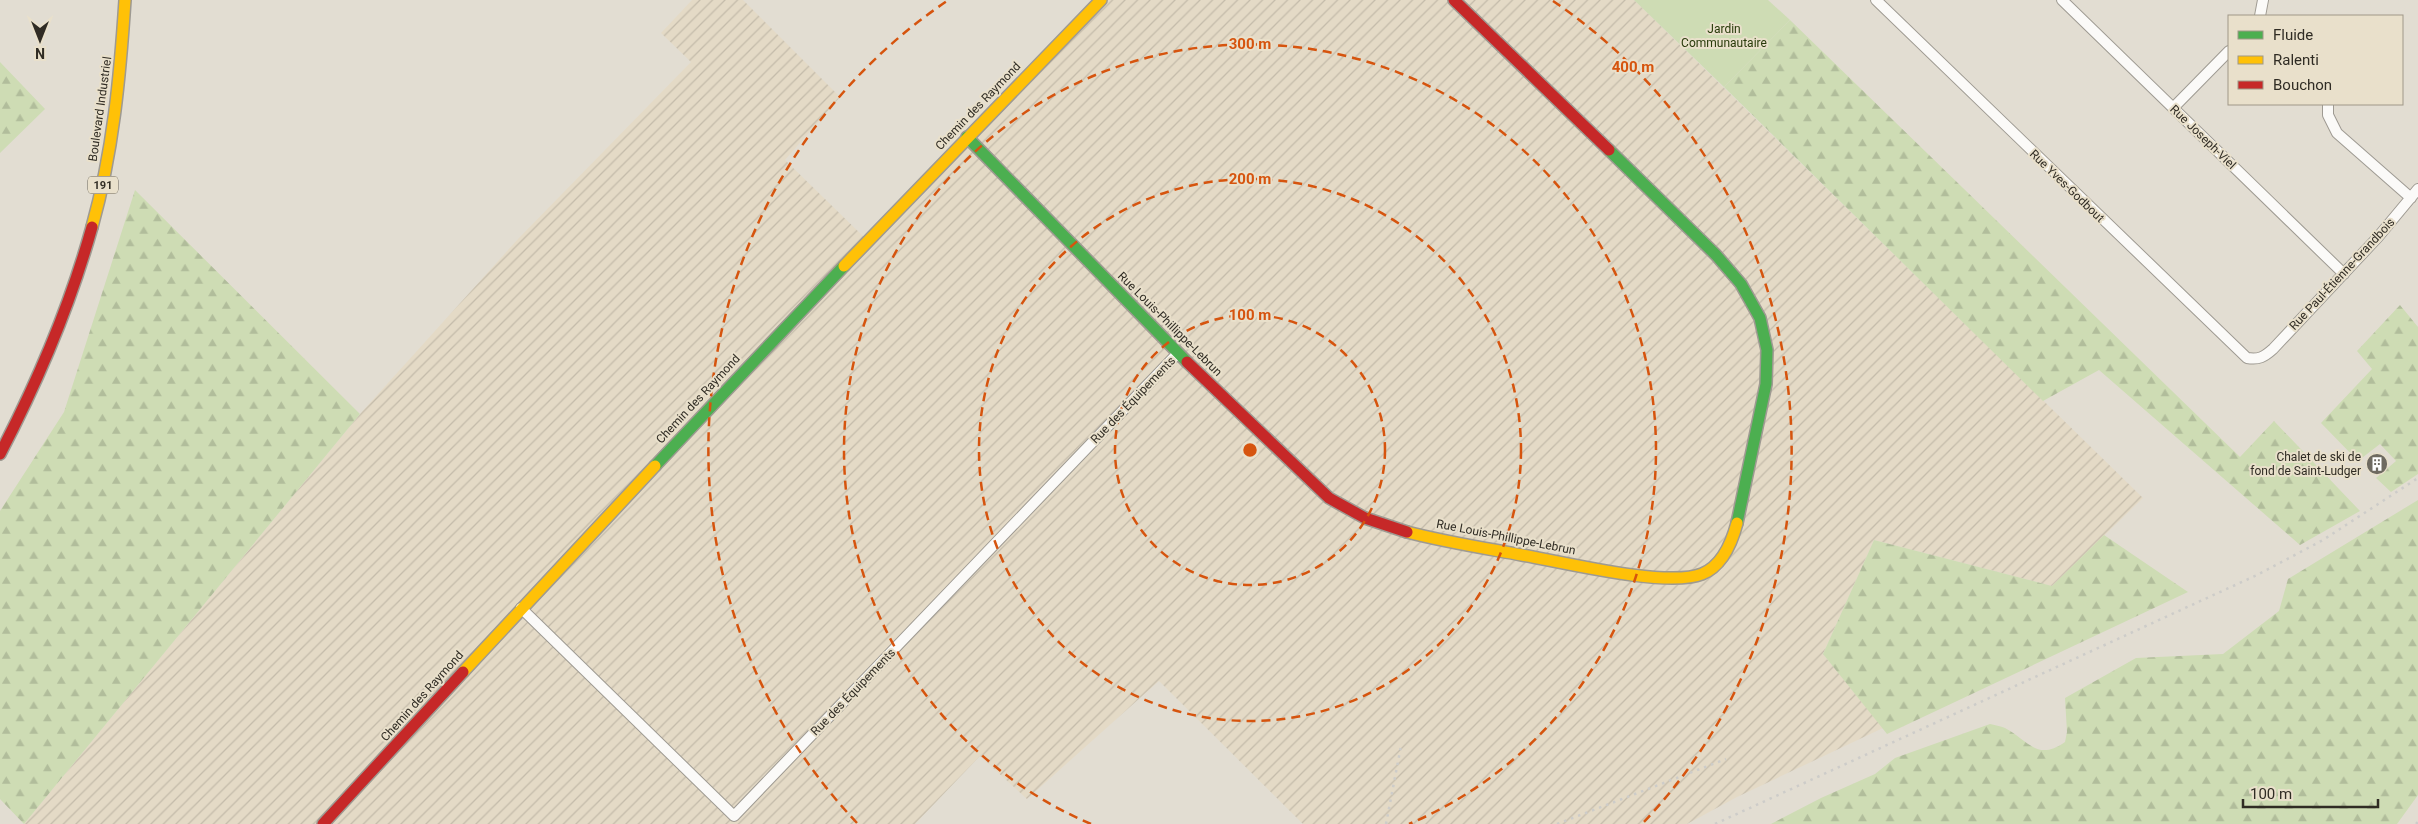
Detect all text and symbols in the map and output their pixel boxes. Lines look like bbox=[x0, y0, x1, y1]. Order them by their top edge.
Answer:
north arrow bbox=[15, 15, 65, 65]
legend bbox=[2228, 15, 2403, 105]
park label: Jardin Communautaire bbox=[1681, 22, 1767, 50]
text: Fluide bbox=[2273, 26, 2313, 44]
text: 300 m bbox=[1229, 35, 1271, 53]
text: N bbox=[35, 45, 45, 61]
text: Ralenti bbox=[2273, 51, 2319, 69]
street label: Boulevard Industriel bbox=[86, 56, 114, 162]
text: 400 m bbox=[1612, 58, 1654, 76]
street label: Chemin des Raymond bbox=[933, 59, 1023, 153]
text: Bouchon bbox=[2273, 76, 2332, 94]
street label: Rue Joseph-Viel bbox=[2167, 102, 2239, 172]
street label: Rue Yves-Godbout bbox=[2027, 147, 2107, 225]
text: 200 m bbox=[1229, 170, 1271, 188]
road number: 191 bbox=[88, 176, 118, 194]
street label: Rue Paul-Étienne-Grandbois bbox=[2286, 214, 2398, 333]
street label: Rue Louis-Phillippe-Lebrun bbox=[1115, 269, 1225, 379]
text: 100 m bbox=[1229, 306, 1271, 324]
street label: Chemin des Raymond bbox=[653, 352, 743, 446]
street label: Rue des Équipements bbox=[1087, 353, 1178, 446]
centre of rings bbox=[1241, 441, 1259, 459]
place label: Chalet de ski de fond de Saint-Ludger bbox=[2250, 450, 2361, 478]
building icon: Chalet de ski de fond de Saint-Ludger bbox=[2365, 452, 2389, 476]
street label: Rue Louis-Phillippe-Lebrun bbox=[1435, 517, 1577, 557]
street label: Rue des Équipements bbox=[807, 645, 898, 738]
street label: Chemin des Raymond bbox=[378, 648, 466, 744]
scale bar bbox=[2243, 776, 2378, 808]
text: 100 m bbox=[2250, 785, 2292, 803]

